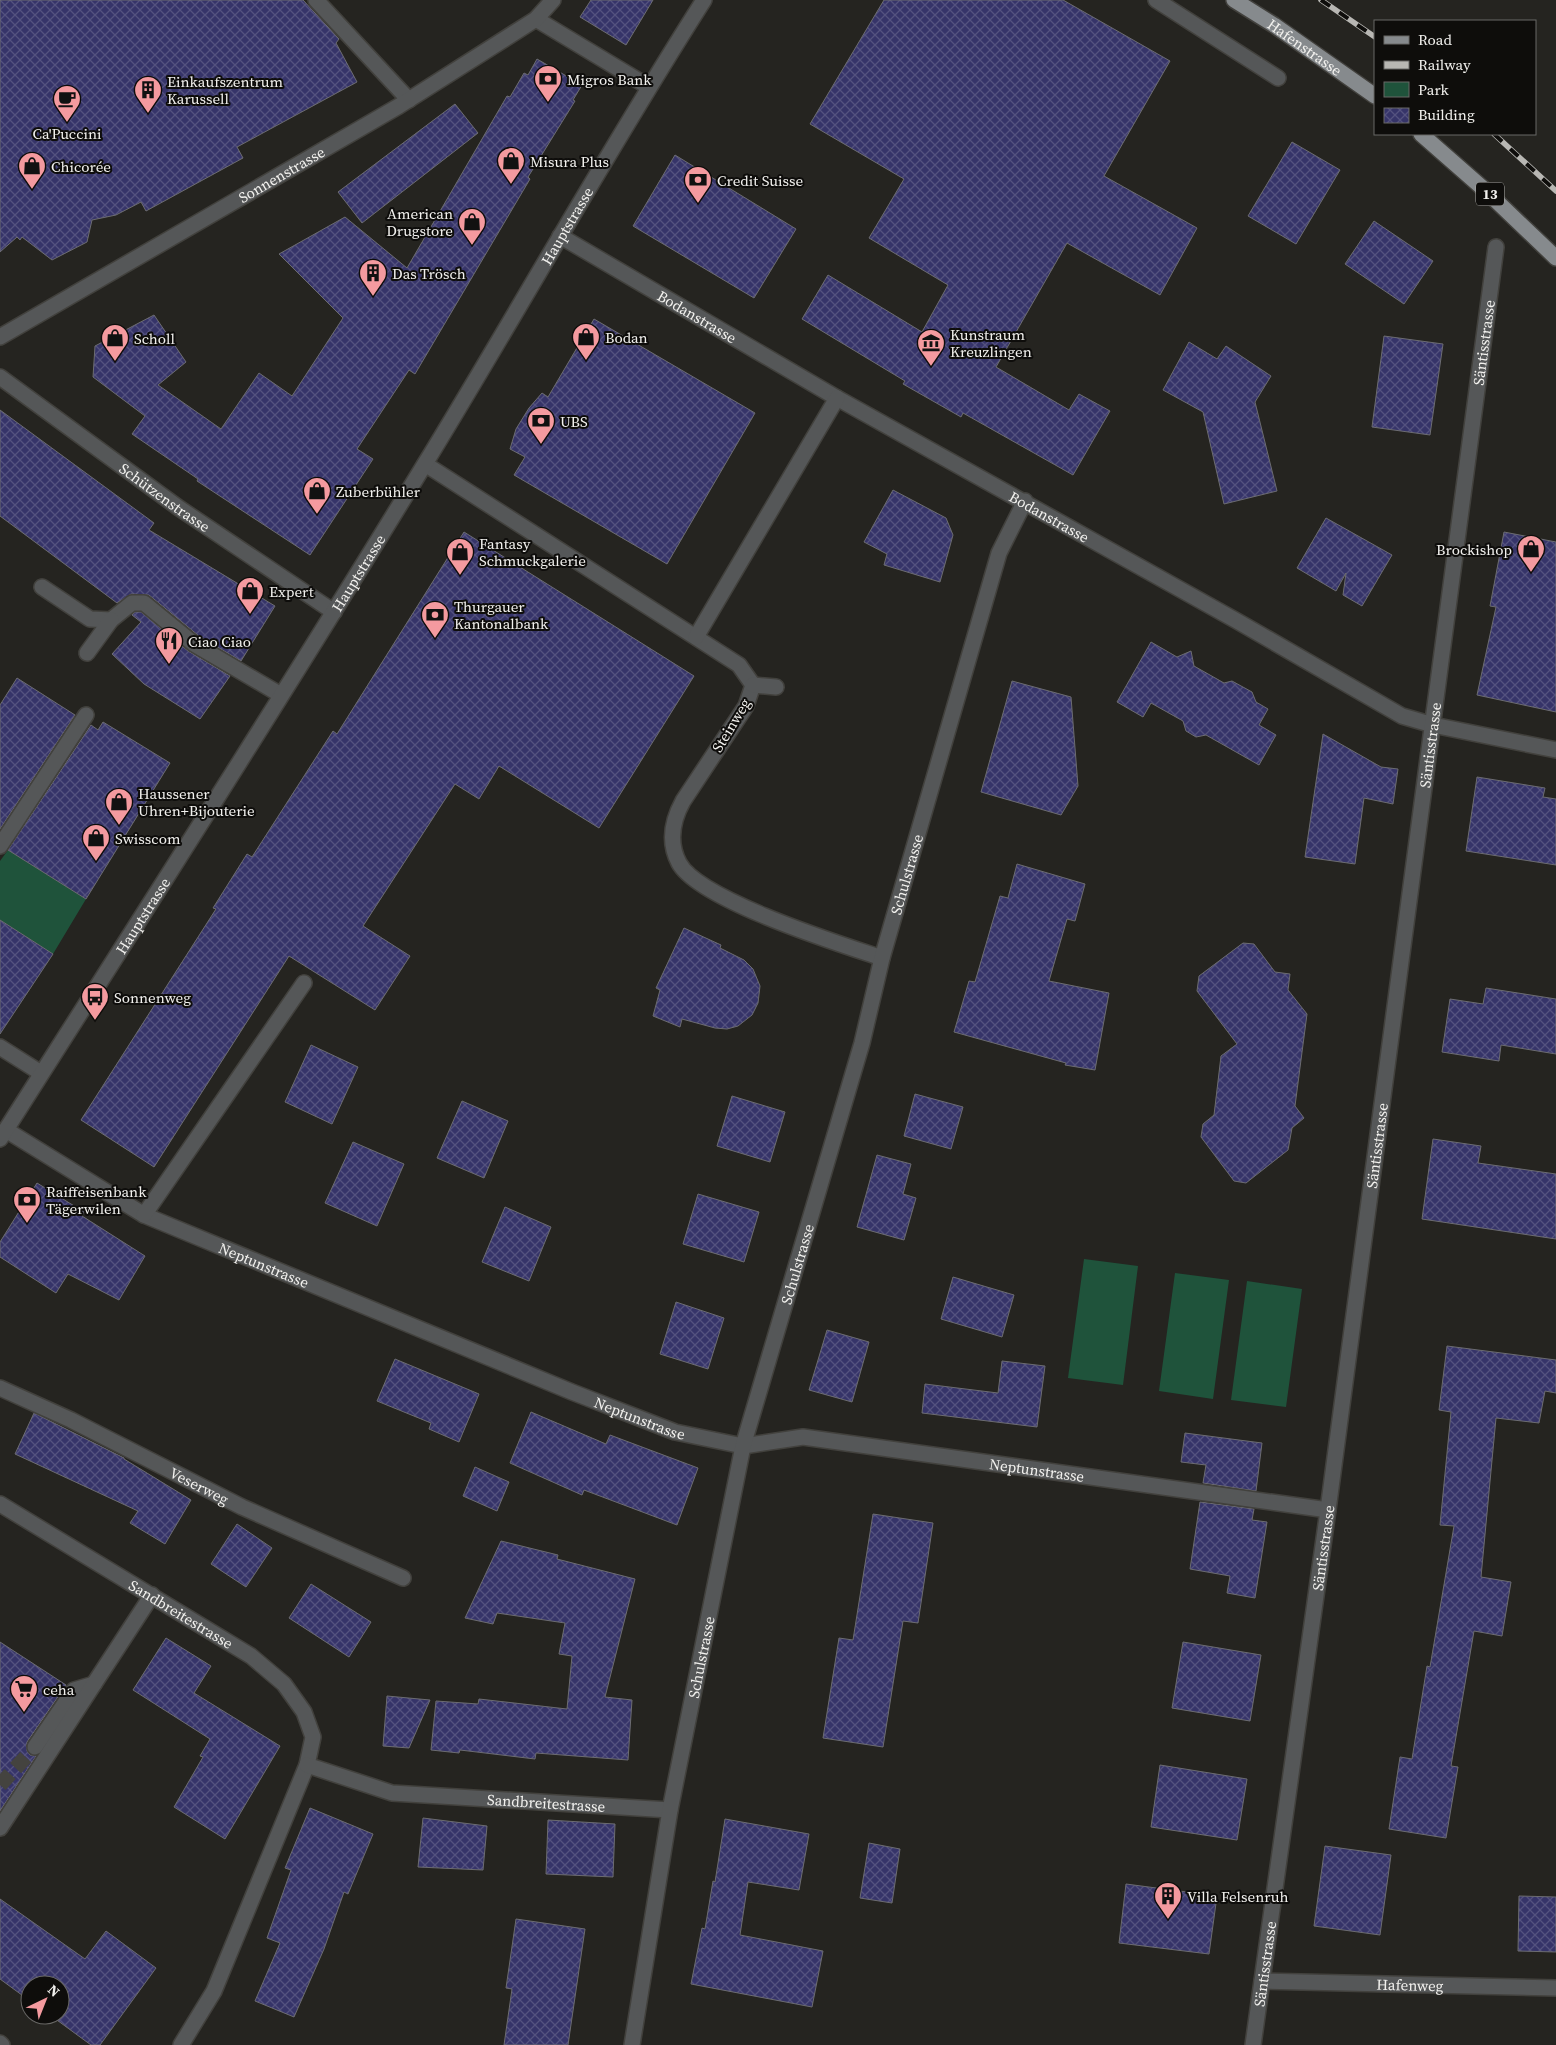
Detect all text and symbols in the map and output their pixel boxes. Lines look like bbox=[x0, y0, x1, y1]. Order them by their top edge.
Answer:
street label: Hafenstrasse bbox=[1263, 13, 1347, 81]
legend bbox=[1374, 20, 1536, 135]
text: Road bbox=[1418, 29, 1452, 50]
text: Railway bbox=[1418, 54, 1471, 75]
bank icon: Migros Bank bbox=[533, 64, 563, 103]
place label: Migros Bank bbox=[567, 69, 652, 90]
place label: Einkaufszentrum Karussell bbox=[167, 71, 283, 109]
building icon: Einkaufszentrum Karussell bbox=[133, 75, 163, 114]
text: Park bbox=[1418, 79, 1450, 100]
cafe icon: Ca'Puccini bbox=[52, 84, 82, 123]
text: Building bbox=[1418, 104, 1475, 125]
place label: Ca'Puccini bbox=[32, 123, 102, 144]
street label: Sonnenstrasse bbox=[234, 141, 329, 207]
shop icon: Misura Plus bbox=[496, 146, 526, 185]
shop icon: Chicorée bbox=[17, 151, 47, 190]
place label: Misura Plus bbox=[530, 151, 609, 172]
place label: Chicorée bbox=[51, 156, 111, 177]
bank icon: Credit Suisse bbox=[683, 165, 713, 204]
place label: Credit Suisse bbox=[717, 170, 803, 191]
street label: Hauptstrasse bbox=[535, 182, 598, 268]
road number: 13 bbox=[1476, 182, 1504, 205]
place label: American Drugstore bbox=[386, 203, 453, 241]
shop icon: American Drugstore bbox=[457, 207, 487, 246]
building icon: Das Trösch bbox=[358, 258, 388, 297]
place label: Das Trösch bbox=[392, 263, 466, 284]
street label: Bodanstrasse bbox=[654, 285, 741, 348]
street label: Säntisstrasse bbox=[1467, 298, 1499, 387]
shop icon: Bodan bbox=[571, 322, 601, 361]
shop icon: Scholl bbox=[100, 323, 130, 362]
place label: Kunstraum Kreuzlingen bbox=[950, 324, 1032, 362]
place label: Bodan bbox=[605, 327, 648, 348]
place label: Scholl bbox=[134, 328, 175, 349]
museum icon: Kunstraum Kreuzlingen bbox=[916, 328, 946, 367]
bank icon: UBS bbox=[526, 406, 556, 445]
place label: UBS bbox=[560, 411, 588, 432]
street label: Schützenstrasse bbox=[115, 457, 215, 537]
shop icon: Zuberbühler bbox=[302, 476, 332, 515]
place label: Zuberbühler bbox=[336, 481, 421, 502]
street label: Bodanstrasse bbox=[1006, 486, 1093, 547]
street label: Hauptstrasse bbox=[326, 530, 390, 615]
place label: Fantasy Schmuckgalerie bbox=[479, 533, 586, 571]
shop icon: Brockishop bbox=[1516, 534, 1546, 573]
shop icon: Fantasy Schmuckgalerie bbox=[445, 537, 475, 576]
place label: Brockishop bbox=[1436, 539, 1512, 560]
shop icon: Expert bbox=[235, 576, 265, 615]
place label: Expert bbox=[269, 581, 314, 602]
place label: Thurgauer Kantonalbank bbox=[454, 596, 549, 634]
bank icon: Thurgauer Kantonalbank bbox=[420, 600, 450, 639]
restaurant icon: Ciao Ciao bbox=[154, 626, 184, 665]
place label: Ciao Ciao bbox=[188, 631, 251, 652]
street label: Steinweg bbox=[707, 694, 756, 756]
street label: Säntisstrasse bbox=[1414, 701, 1446, 789]
place label: Haussener Uhren+Bijouterie bbox=[138, 783, 255, 821]
shop icon: Haussener Uhren+Bijouterie bbox=[104, 787, 134, 826]
shop icon: Swisscom bbox=[81, 823, 111, 862]
place label: Swisscom bbox=[115, 828, 181, 849]
street label: Schulstrasse bbox=[885, 831, 928, 917]
street label: Hauptstrasse bbox=[110, 873, 175, 958]
bus stop icon: Sonnenweg bbox=[80, 982, 110, 1021]
place label: Sonnenweg bbox=[114, 987, 191, 1008]
street label: Säntisstrasse bbox=[1360, 1101, 1393, 1189]
place label: Raiffeisenbank Tägerwilen bbox=[46, 1181, 147, 1219]
bank icon: Raiffeisenbank Tägerwilen bbox=[12, 1185, 42, 1224]
street label: Schulstrasse bbox=[775, 1221, 819, 1307]
street label: Neptunstrasse bbox=[216, 1237, 313, 1293]
street label: Neptunstrasse bbox=[591, 1391, 687, 1444]
street label: Neptunstrasse bbox=[988, 1453, 1086, 1487]
street label: Veserweg bbox=[166, 1461, 233, 1509]
street label: Säntisstrasse bbox=[1306, 1504, 1339, 1592]
street label: Sandbreitestrasse bbox=[125, 1574, 238, 1654]
street label: Schulstrasse bbox=[682, 1614, 719, 1700]
supermarket icon: ceha bbox=[9, 1674, 39, 1713]
place label: ceha bbox=[43, 1679, 75, 1700]
street label: Sandbreitestrasse bbox=[487, 1788, 606, 1817]
building icon: Villa Felsenruh bbox=[1153, 1881, 1183, 1920]
place label: Villa Felsenruh bbox=[1187, 1886, 1288, 1907]
street label: Säntisstrasse bbox=[1248, 1919, 1281, 2008]
street label: Hafenweg bbox=[1376, 1973, 1444, 1996]
north arrow bbox=[20, 1975, 70, 2025]
text: N bbox=[43, 1980, 64, 2001]

